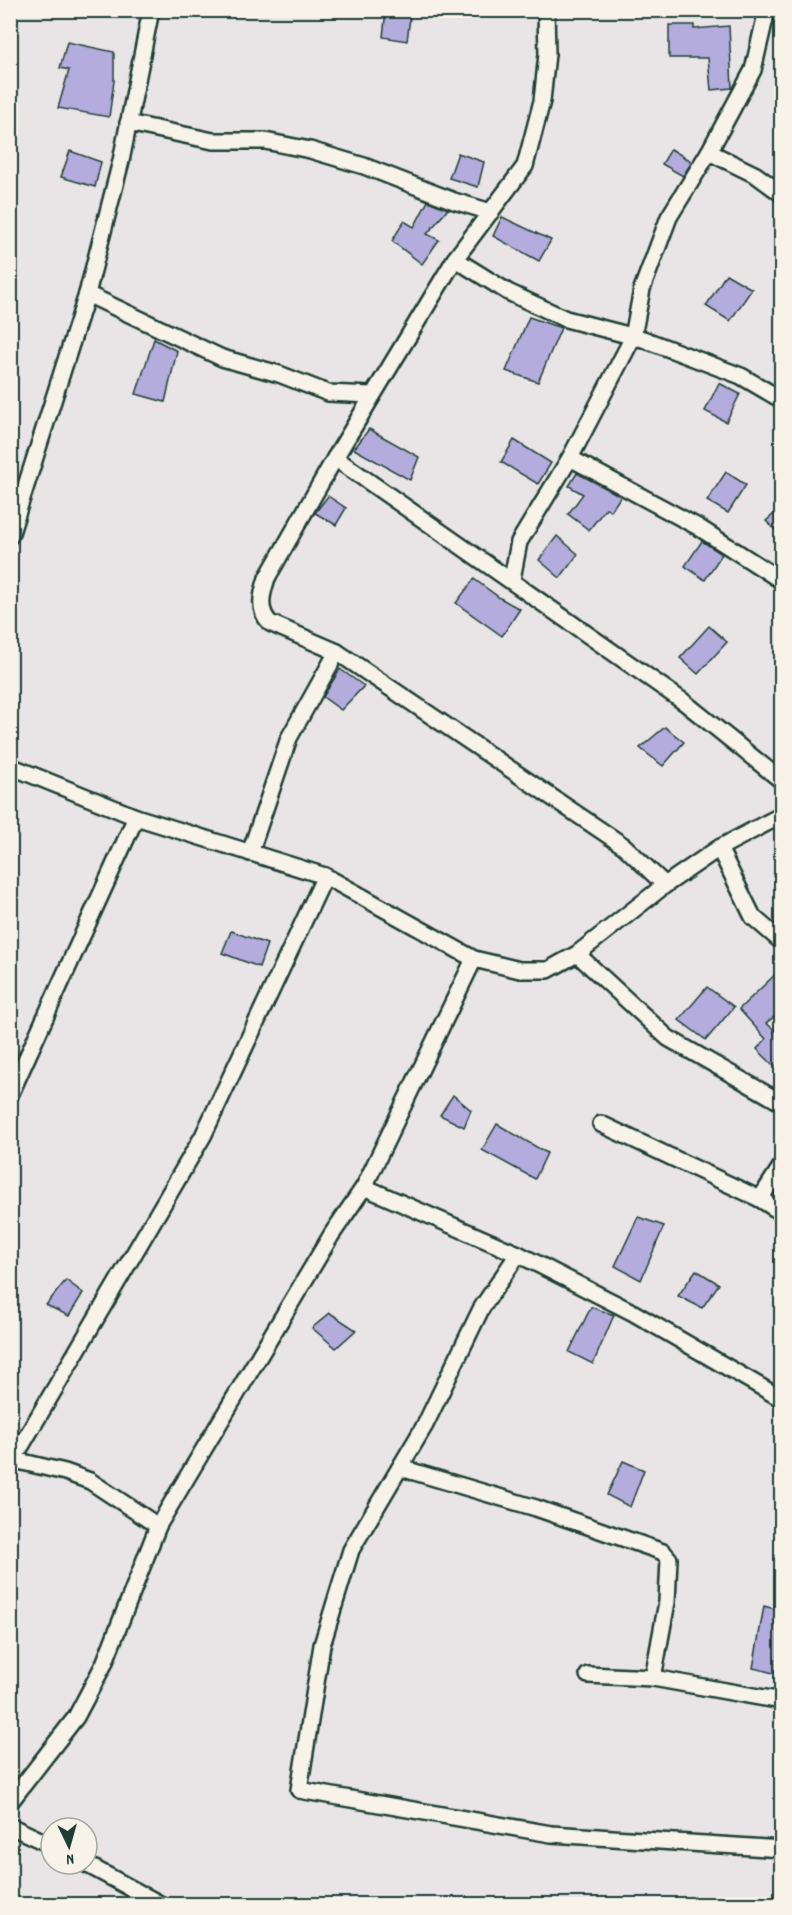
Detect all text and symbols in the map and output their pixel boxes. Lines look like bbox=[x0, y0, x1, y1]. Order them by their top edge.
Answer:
north arrow bbox=[39, 1816, 99, 1876]
text: N bbox=[65, 1847, 75, 1870]

